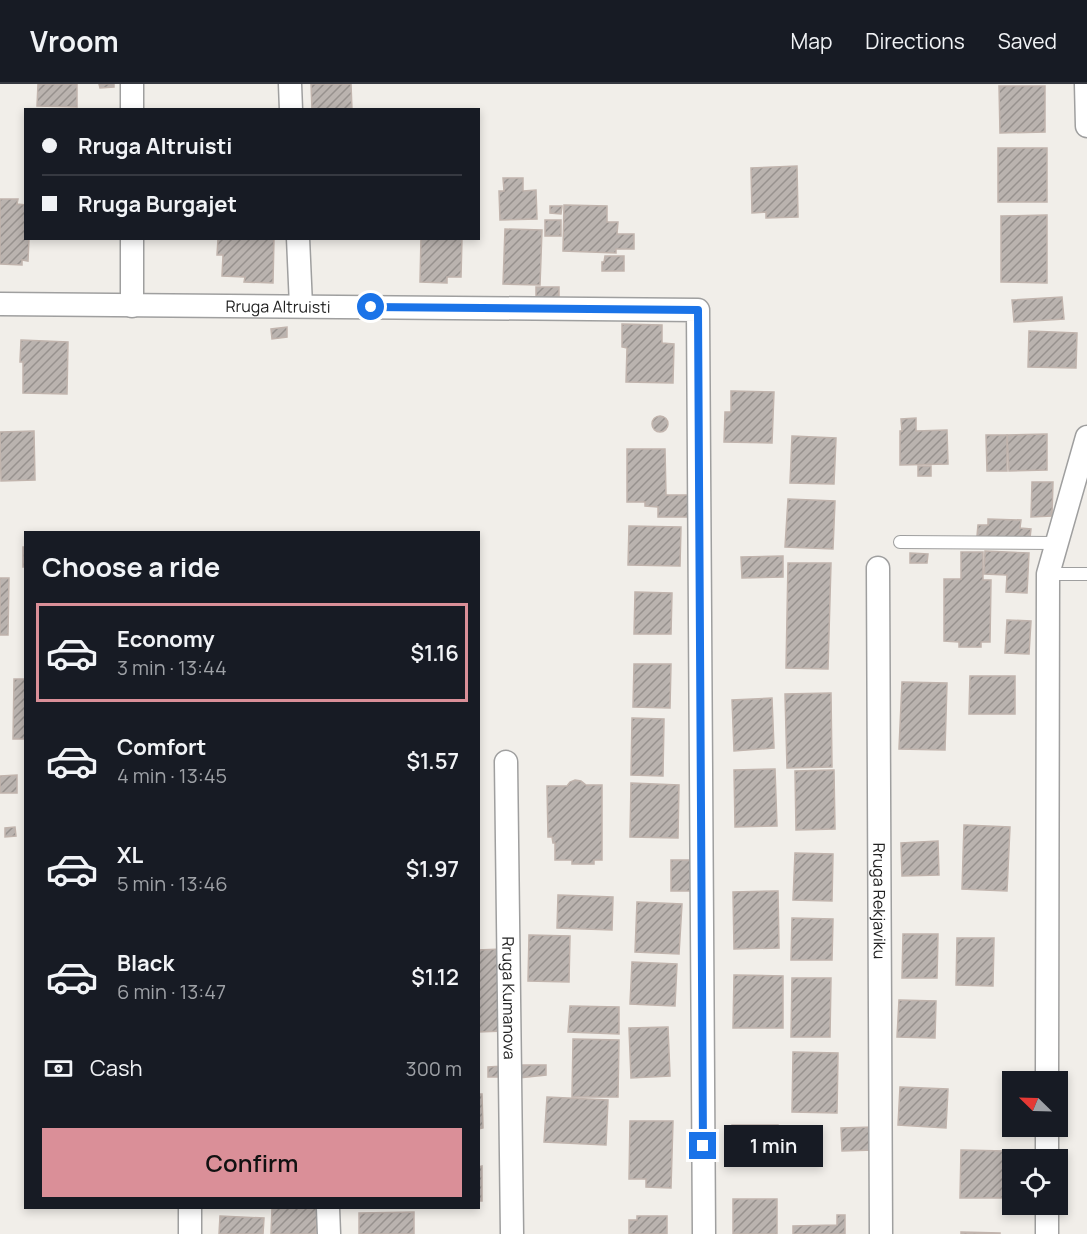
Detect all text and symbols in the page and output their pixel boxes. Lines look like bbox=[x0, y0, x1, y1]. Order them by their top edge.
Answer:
text: Vroom bbox=[30, 22, 119, 60]
text: Map bbox=[791, 27, 832, 55]
text: Directions bbox=[865, 27, 965, 55]
text: Saved bbox=[998, 27, 1057, 55]
text: Rruga Altruisti bbox=[78, 131, 232, 161]
text: Rruga Burgajet bbox=[78, 189, 237, 219]
route start bbox=[357, 293, 384, 320]
street label: Rruga Altruisti bbox=[225, 295, 331, 318]
text: Choose a ride bbox=[42, 548, 220, 585]
text: Economy bbox=[117, 624, 215, 654]
icon: car bbox=[45, 626, 99, 680]
text: $1.16 bbox=[410, 638, 459, 668]
text: 3 min · 13:44 bbox=[117, 654, 227, 681]
text: Comfort bbox=[117, 732, 206, 762]
icon: car bbox=[45, 734, 99, 788]
text: $1.57 bbox=[406, 746, 459, 776]
text: 4 min · 13:45 bbox=[117, 762, 227, 789]
text: XL bbox=[117, 840, 143, 870]
icon: car bbox=[45, 842, 99, 896]
street label: Rruga Rekjaviku bbox=[868, 843, 891, 959]
text: $1.97 bbox=[406, 854, 459, 884]
text: 5 min · 13:46 bbox=[117, 870, 228, 897]
street label: Rruga Kumanova bbox=[497, 936, 521, 1060]
text: Black bbox=[117, 948, 174, 978]
icon: car bbox=[45, 950, 99, 1004]
text: $1.12 bbox=[411, 962, 459, 992]
text: 6 min · 13:47 bbox=[117, 978, 226, 1005]
icon: cash bbox=[42, 1052, 75, 1085]
text: Cash bbox=[90, 1053, 143, 1083]
text: 300 m bbox=[406, 1055, 462, 1082]
north arrow bbox=[1002, 1071, 1068, 1137]
map controls bbox=[1002, 1071, 1068, 1215]
callout: 1 min bbox=[724, 1125, 823, 1167]
button: Confirm bbox=[42, 1128, 462, 1197]
route end bbox=[689, 1132, 716, 1159]
text: 1 min bbox=[750, 1132, 797, 1159]
button: locate bbox=[1002, 1149, 1068, 1215]

